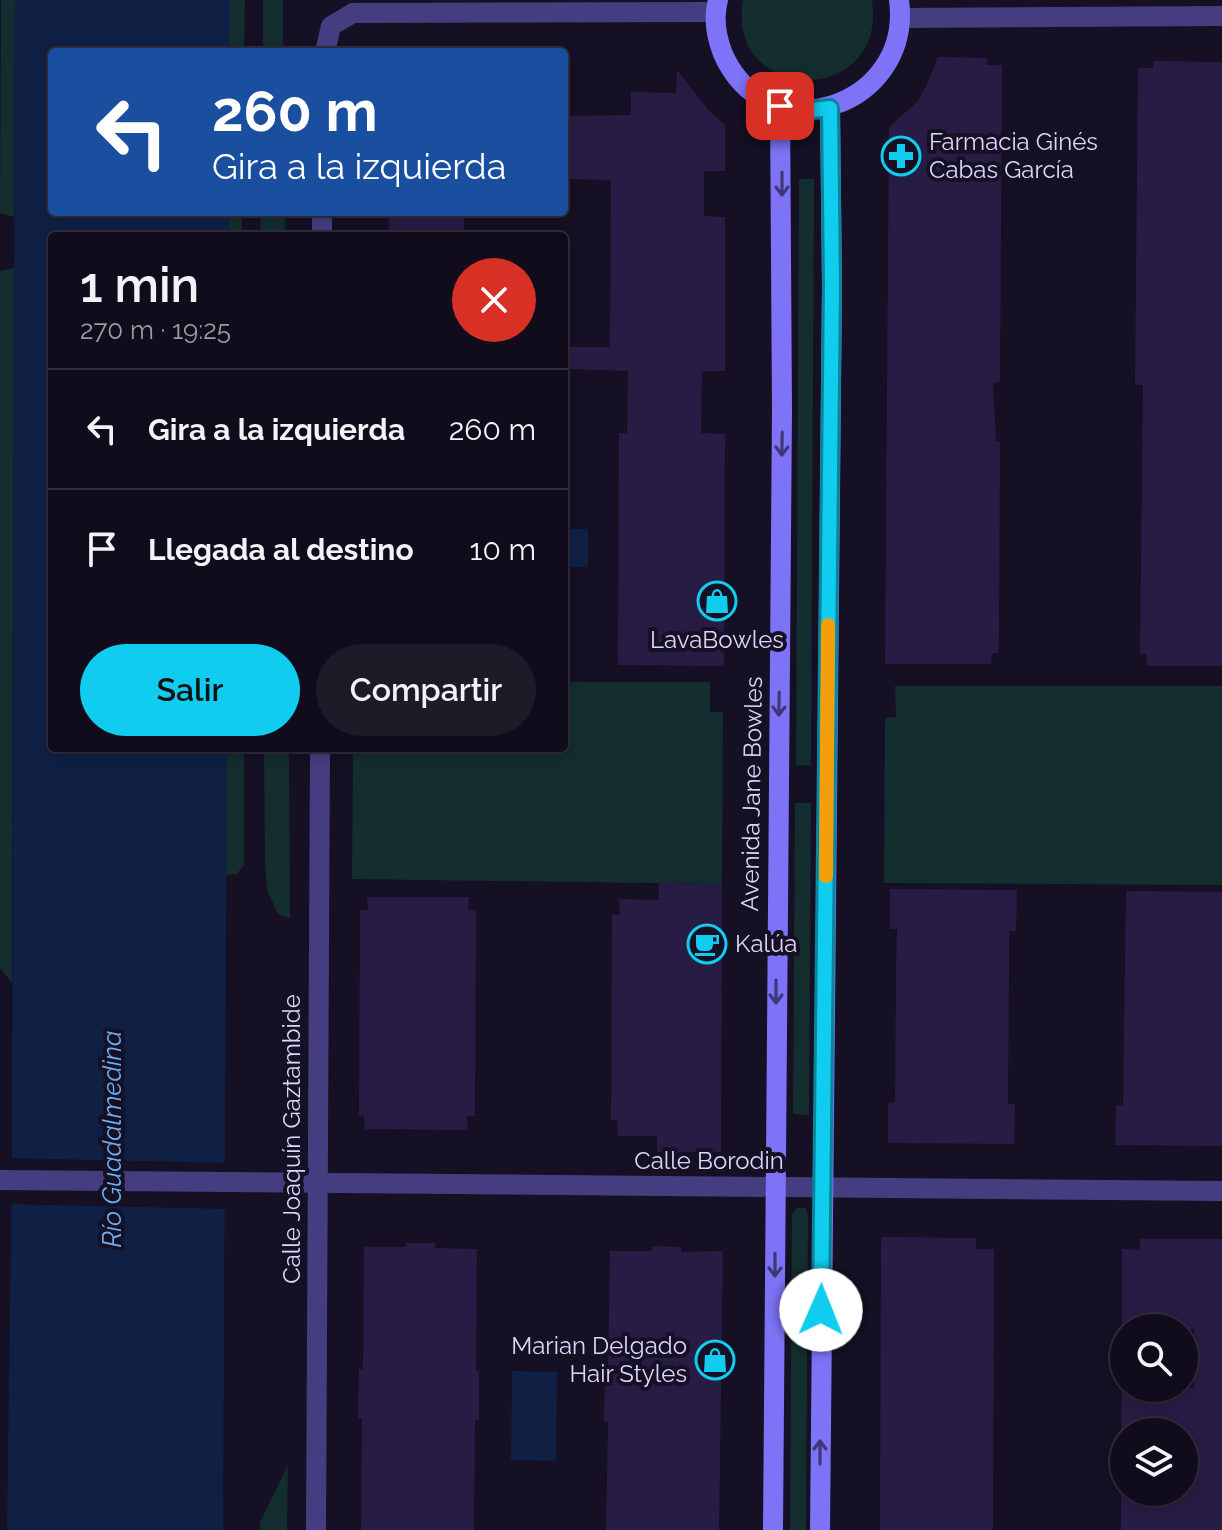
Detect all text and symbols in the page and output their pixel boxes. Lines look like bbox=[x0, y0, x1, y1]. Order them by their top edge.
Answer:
pin bbox=[746, 72, 814, 140]
text: 260 m bbox=[212, 78, 378, 144]
icon: left bbox=[80, 80, 184, 184]
icon: arrive bbox=[758, 84, 802, 128]
place label: Farmacia Ginés Cabas García bbox=[929, 127, 1098, 184]
pharmacy icon: Farmacia Ginés Cabas García bbox=[880, 135, 922, 177]
text: Gira a la izquierda bbox=[212, 145, 506, 187]
one-way arrow bbox=[774, 170, 790, 197]
text: 1 min bbox=[80, 257, 199, 313]
button: close bbox=[452, 258, 536, 342]
text: 270 m · 19:25 bbox=[80, 315, 231, 345]
icon: left bbox=[80, 407, 124, 451]
text: Gira a la izquierda bbox=[148, 412, 405, 447]
text: 260 m bbox=[449, 412, 536, 447]
one-way arrow bbox=[774, 430, 789, 457]
icon: arrive bbox=[80, 527, 124, 571]
text: Llegada al destino bbox=[148, 532, 414, 567]
text: 10 m bbox=[470, 532, 536, 567]
shop icon: LavaBowles bbox=[696, 580, 738, 622]
place label: LavaBowles bbox=[650, 625, 784, 654]
button: Salir bbox=[80, 644, 300, 736]
button: Compartir bbox=[316, 644, 536, 736]
street label: Avenida Jane Bowles bbox=[735, 676, 768, 912]
one-way arrow bbox=[771, 690, 787, 717]
cafe icon: Kalúa bbox=[686, 923, 728, 965]
place label: Kalúa bbox=[735, 929, 797, 958]
one-way arrow bbox=[769, 978, 784, 1005]
street label: Calle Joaquín Gaztambide bbox=[277, 994, 306, 1284]
water label: Río Guadalmedina bbox=[97, 1030, 127, 1248]
street label: Calle Borodin bbox=[634, 1146, 784, 1175]
one-way arrow bbox=[767, 1251, 783, 1278]
position arrow bbox=[779, 1268, 863, 1352]
map controls bbox=[1110, 1314, 1198, 1506]
button: search bbox=[1110, 1314, 1198, 1402]
place label: Marian Delgado Hair Styles bbox=[511, 1331, 687, 1388]
shop icon: Marian Delgado Hair Styles bbox=[694, 1339, 736, 1381]
button: layers bbox=[1110, 1418, 1198, 1506]
one-way arrow bbox=[812, 1439, 828, 1466]

